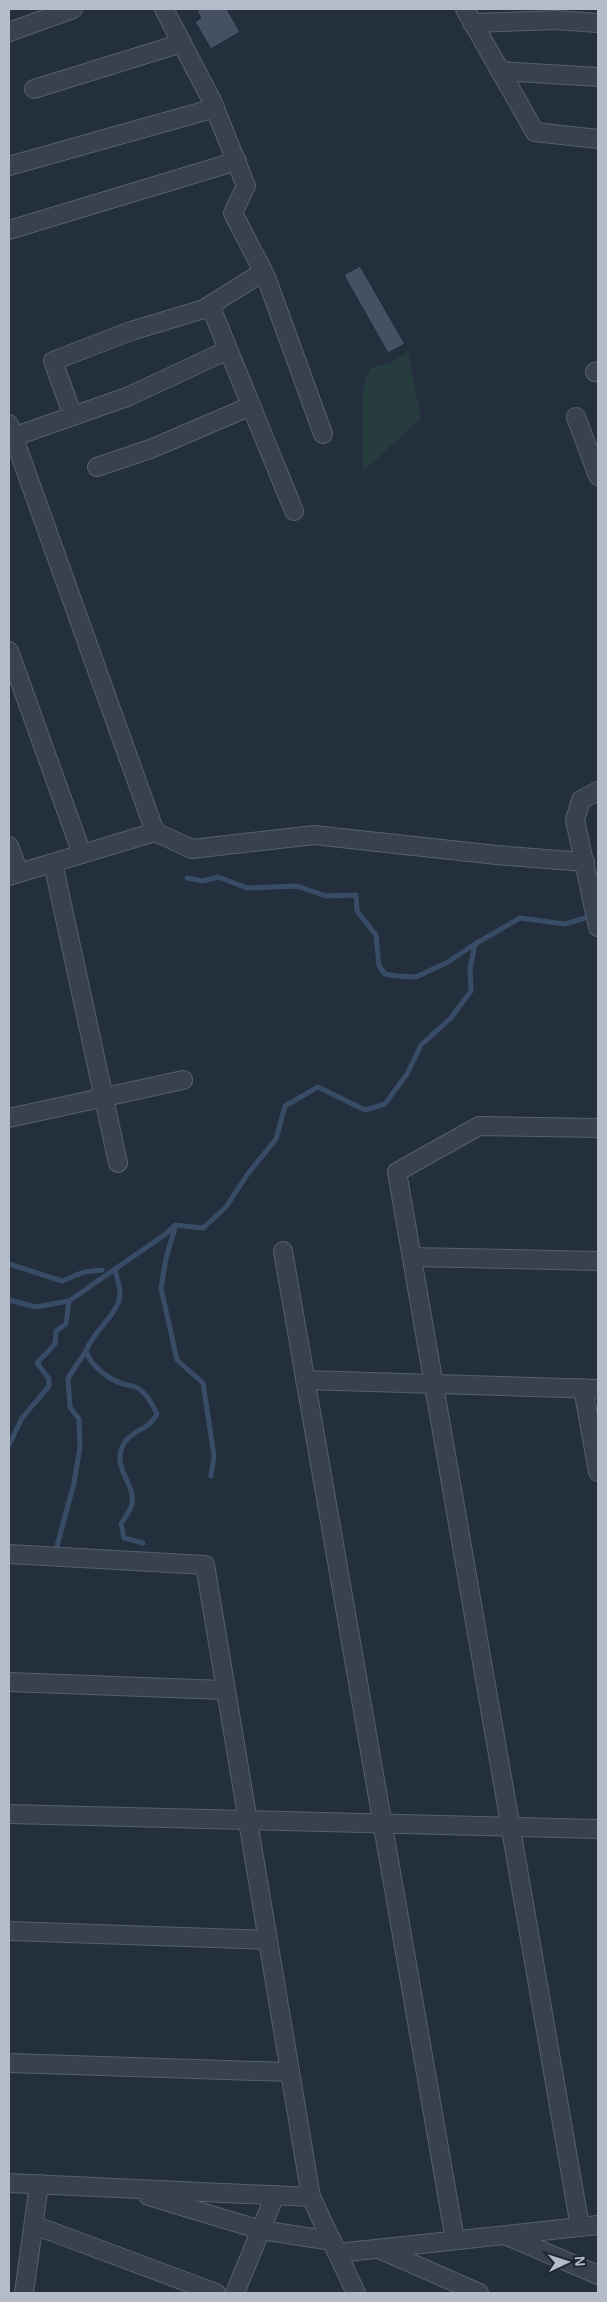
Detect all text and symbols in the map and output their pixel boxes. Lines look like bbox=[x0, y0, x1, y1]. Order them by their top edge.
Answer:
north arrow bbox=[542, 2237, 592, 2287]
text: N bbox=[572, 2255, 588, 2267]

